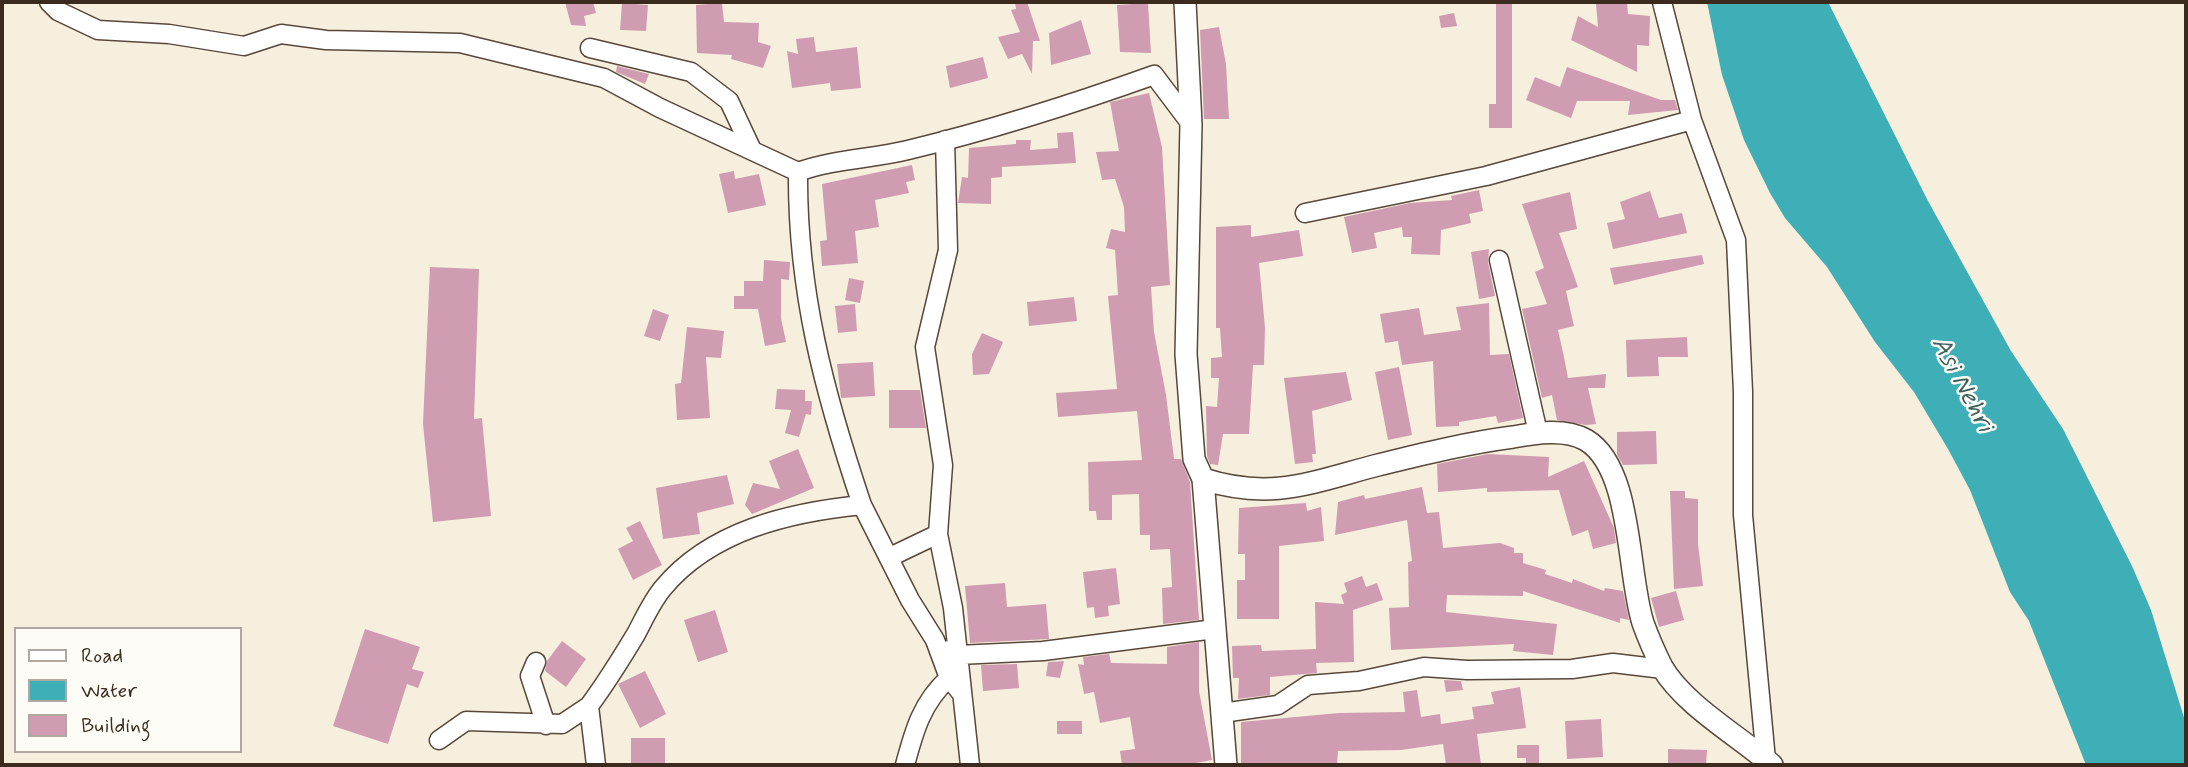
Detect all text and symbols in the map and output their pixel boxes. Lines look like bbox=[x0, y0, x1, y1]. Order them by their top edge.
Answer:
water label: Asi Nehri bbox=[1923, 332, 1999, 438]
legend bbox=[14, 627, 242, 753]
text: Road bbox=[81, 642, 123, 670]
text: Water bbox=[81, 677, 137, 705]
text: Building bbox=[81, 712, 151, 740]

